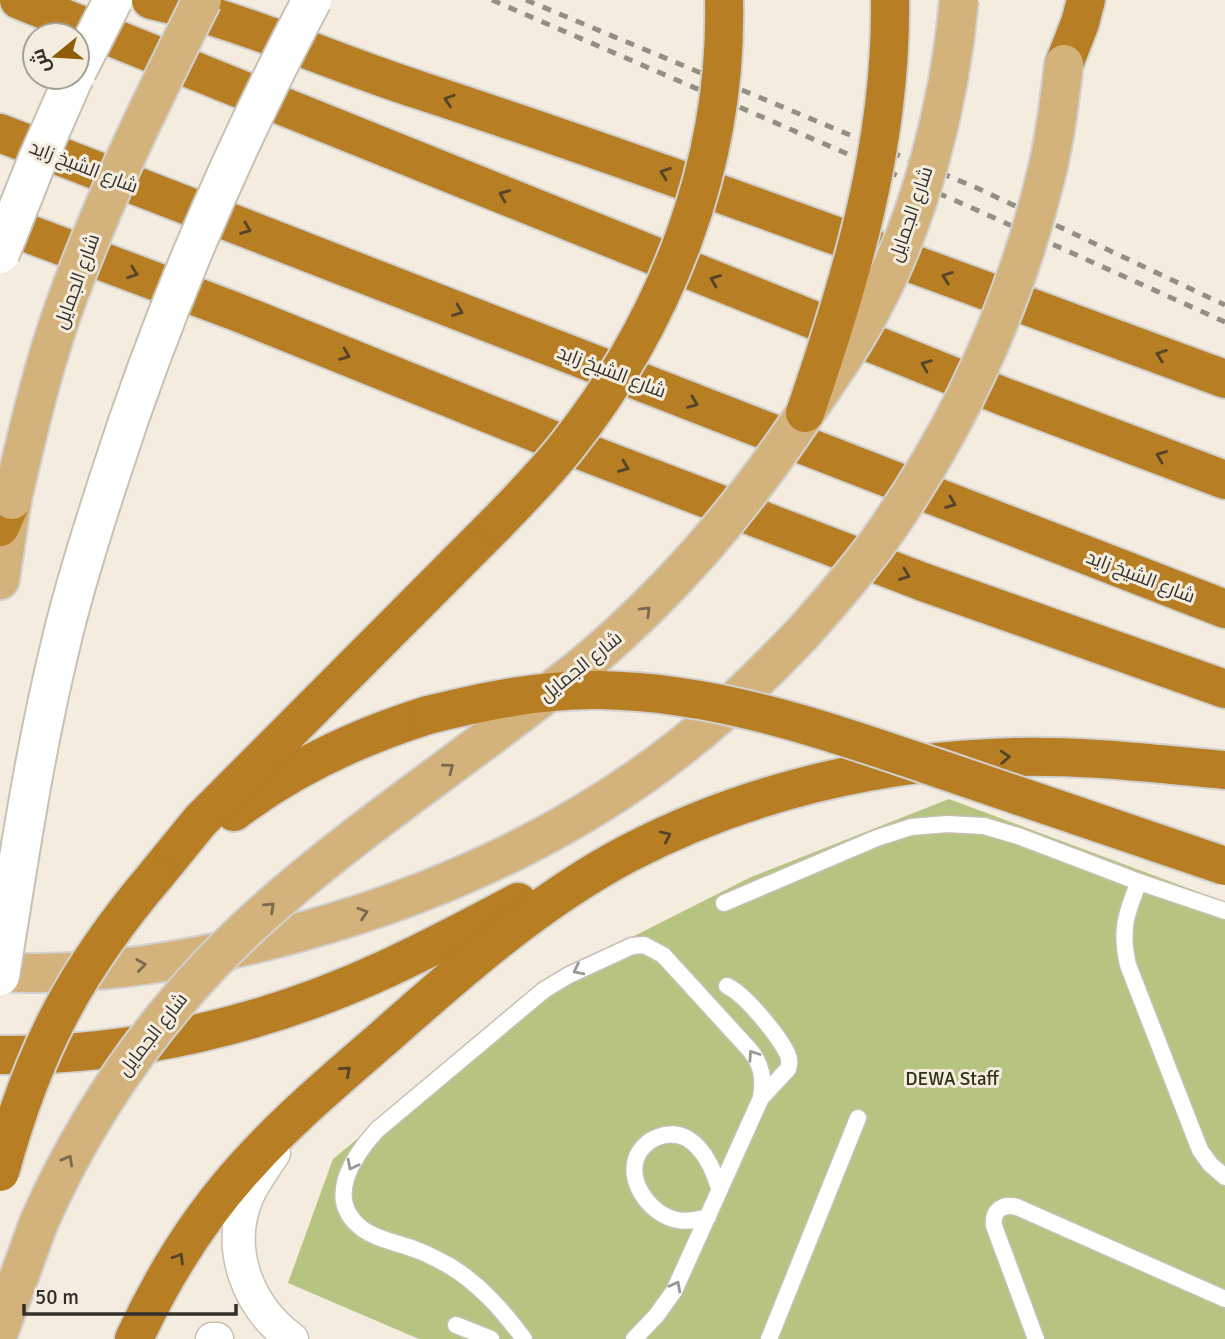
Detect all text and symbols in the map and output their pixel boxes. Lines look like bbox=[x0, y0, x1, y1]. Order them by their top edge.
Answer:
north arrow bbox=[21, 21, 91, 91]
text: ش bbox=[26, 46, 56, 76]
one-way arrow bbox=[444, 94, 456, 108]
street label: شارع الشيخ زايد bbox=[25, 135, 141, 200]
street label: شارع الجمايل bbox=[883, 163, 939, 266]
one-way arrow bbox=[659, 168, 671, 182]
one-way arrow bbox=[499, 190, 511, 204]
one-way arrow bbox=[240, 220, 252, 234]
street label: شارع الجمايل bbox=[49, 230, 106, 333]
one-way arrow bbox=[126, 265, 138, 279]
one-way arrow bbox=[942, 271, 954, 285]
one-way arrow bbox=[710, 275, 722, 289]
one-way arrow bbox=[452, 303, 464, 317]
street label: شارع الشيخ زايد bbox=[553, 340, 669, 405]
one-way arrow bbox=[338, 347, 350, 361]
one-way arrow bbox=[1155, 349, 1167, 363]
one-way arrow bbox=[921, 360, 933, 374]
one-way arrow bbox=[687, 394, 699, 408]
one-way arrow bbox=[1156, 450, 1168, 464]
one-way arrow bbox=[618, 459, 630, 473]
one-way arrow bbox=[944, 494, 956, 508]
street label: شارع الشيخ زايد bbox=[1082, 545, 1198, 610]
one-way arrow bbox=[899, 566, 911, 580]
one-way arrow bbox=[638, 606, 651, 619]
street label: شارع الجمايل bbox=[534, 626, 627, 708]
one-way arrow bbox=[1000, 750, 1011, 765]
one-way arrow bbox=[441, 763, 454, 776]
one-way arrow bbox=[659, 830, 671, 844]
one-way arrow bbox=[262, 903, 275, 916]
one-way arrow bbox=[356, 907, 368, 922]
one-way arrow bbox=[136, 958, 147, 973]
one-way arrow bbox=[573, 962, 585, 976]
street label: شارع الجمايل bbox=[113, 988, 194, 1082]
one-way arrow bbox=[749, 1050, 761, 1063]
one-way arrow bbox=[338, 1067, 351, 1079]
park label: DEWA Staff bbox=[905, 1067, 1000, 1091]
one-way arrow bbox=[60, 1155, 73, 1168]
one-way arrow bbox=[347, 1158, 361, 1170]
one-way arrow bbox=[170, 1252, 183, 1265]
scale bar bbox=[24, 1272, 236, 1316]
one-way arrow bbox=[668, 1281, 681, 1293]
text: 50 m bbox=[35, 1284, 79, 1310]

